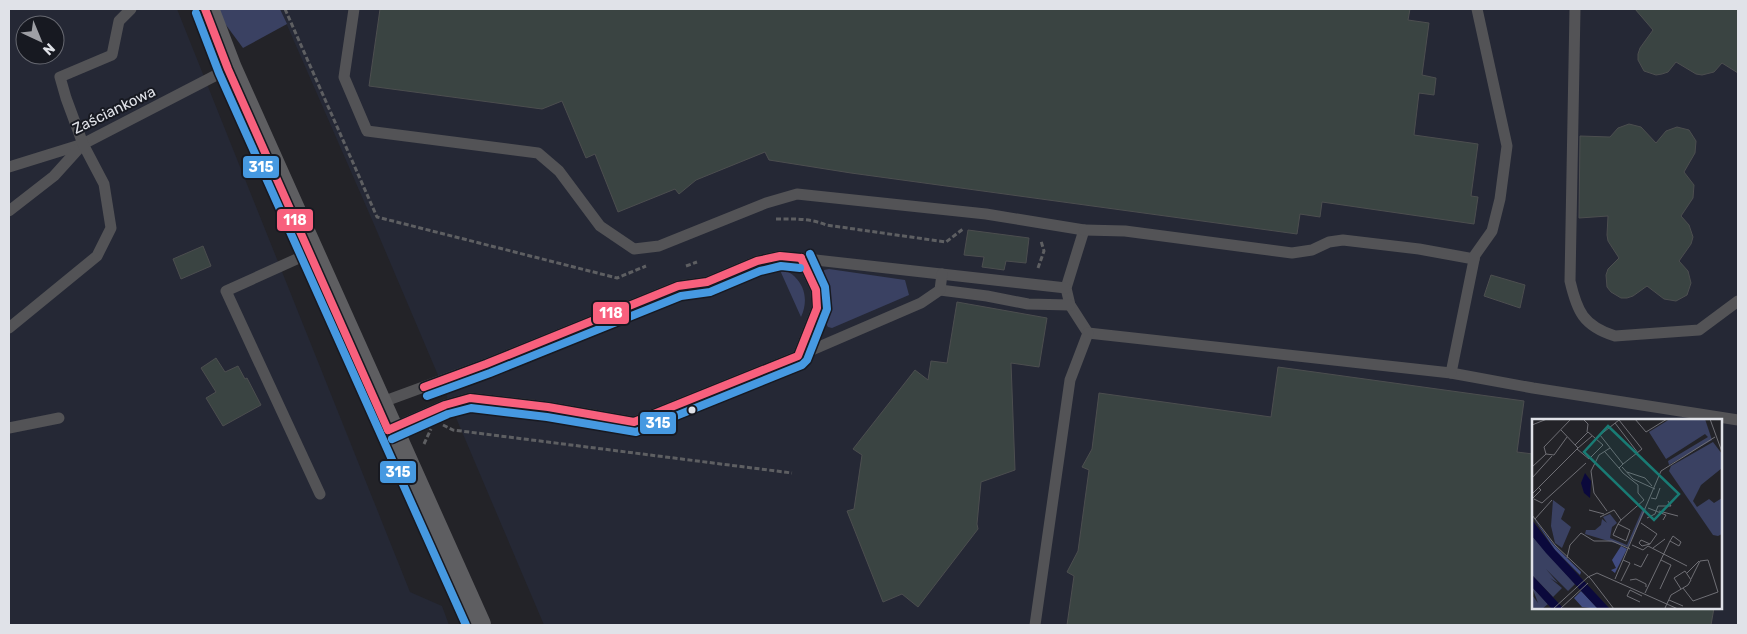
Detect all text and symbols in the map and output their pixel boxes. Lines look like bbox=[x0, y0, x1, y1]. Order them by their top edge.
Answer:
north arrow bbox=[15, 15, 65, 65]
text: N bbox=[39, 39, 58, 59]
street label: Zaściankowa bbox=[70, 82, 158, 138]
line badge: 315 bbox=[242, 155, 280, 179]
text: 315 bbox=[248, 159, 274, 176]
line badge: 118 bbox=[276, 208, 314, 232]
text: 118 bbox=[283, 212, 307, 229]
line badge: 118 bbox=[592, 301, 630, 325]
text: 118 bbox=[599, 305, 623, 322]
unlabelled marker bbox=[687, 405, 697, 415]
line badge: 315 bbox=[639, 411, 677, 435]
text: 315 bbox=[645, 415, 671, 432]
inset map bbox=[1532, 419, 1722, 609]
line badge: 315 bbox=[379, 460, 417, 484]
text: 315 bbox=[385, 464, 411, 481]

